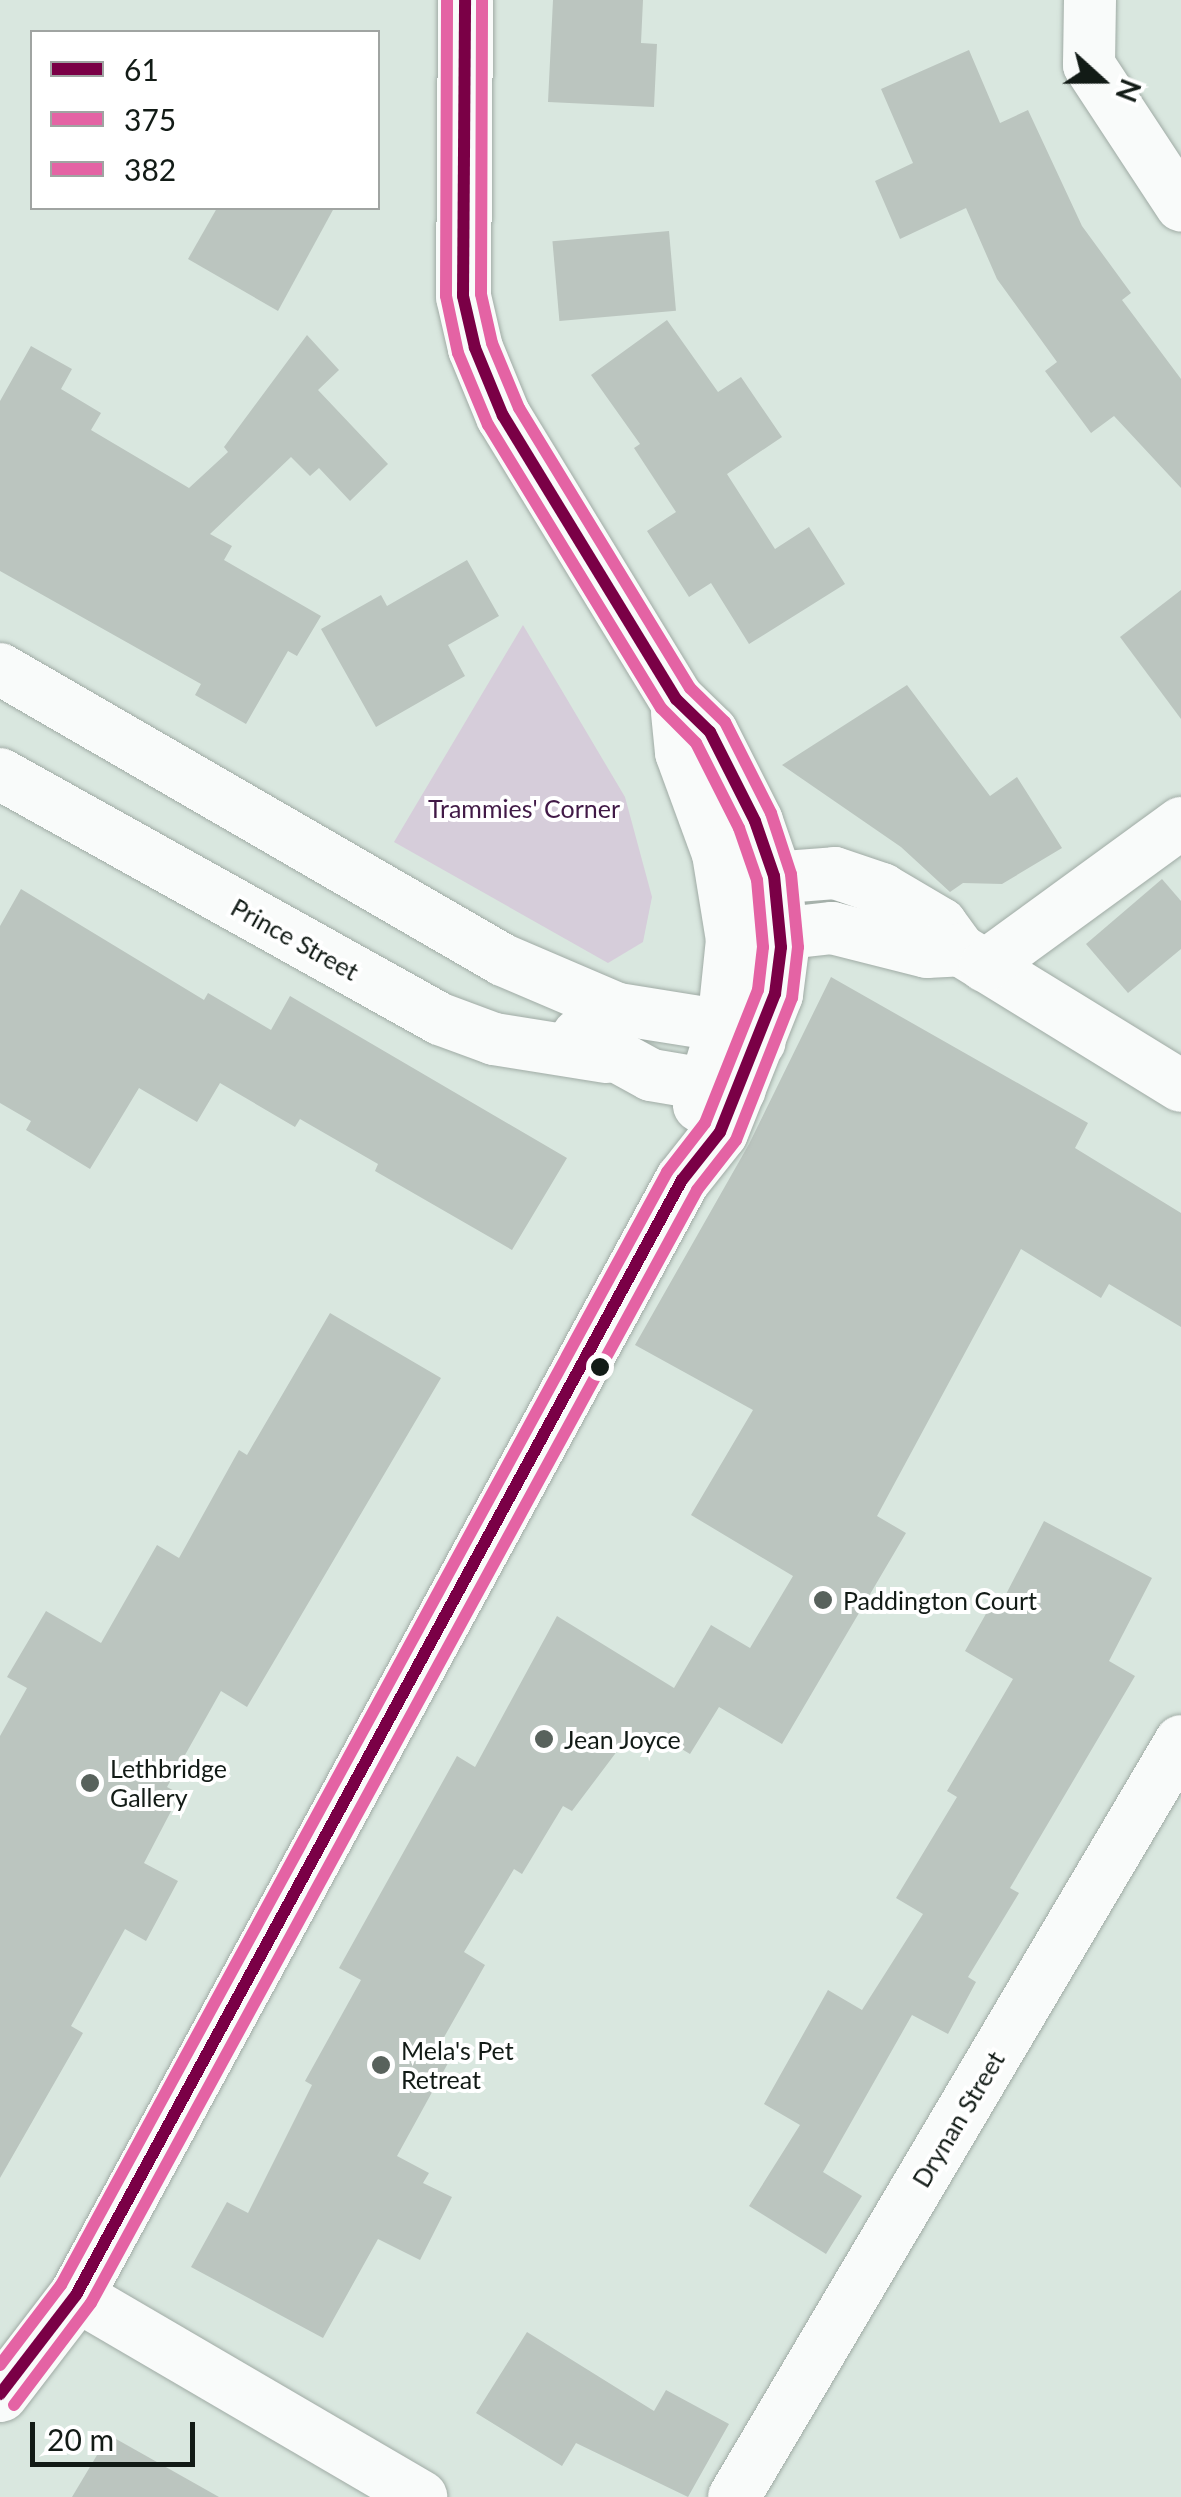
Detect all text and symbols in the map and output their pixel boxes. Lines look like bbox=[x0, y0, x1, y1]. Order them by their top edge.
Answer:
legend bbox=[30, 30, 380, 210]
north arrow bbox=[1051, 30, 1151, 130]
text: 61 bbox=[124, 51, 159, 87]
text: N bbox=[1109, 75, 1149, 107]
text: 375 bbox=[124, 101, 176, 137]
text: 382 bbox=[124, 151, 176, 187]
park label: Trammies' Corner bbox=[428, 793, 620, 823]
street label: Prince Street bbox=[226, 892, 364, 986]
unlabelled marker bbox=[590, 1357, 610, 1377]
place label: Paddington Court bbox=[843, 1585, 1037, 1615]
marker: Paddington Court bbox=[812, 1589, 834, 1611]
place label: Jean Joyce bbox=[564, 1724, 681, 1754]
marker: Jean Joyce bbox=[533, 1728, 555, 1750]
place label: Lethbridge Gallery bbox=[110, 1754, 227, 1813]
marker: Lethbridge Gallery bbox=[79, 1772, 101, 1794]
place label: Mela's Pet Retreat bbox=[401, 2036, 514, 2095]
street label: Drynan Street bbox=[906, 2046, 1010, 2192]
marker: Mela's Pet Retreat bbox=[370, 2054, 392, 2076]
scale bar bbox=[35, 2402, 200, 2464]
text: 20 m bbox=[47, 2421, 114, 2457]

